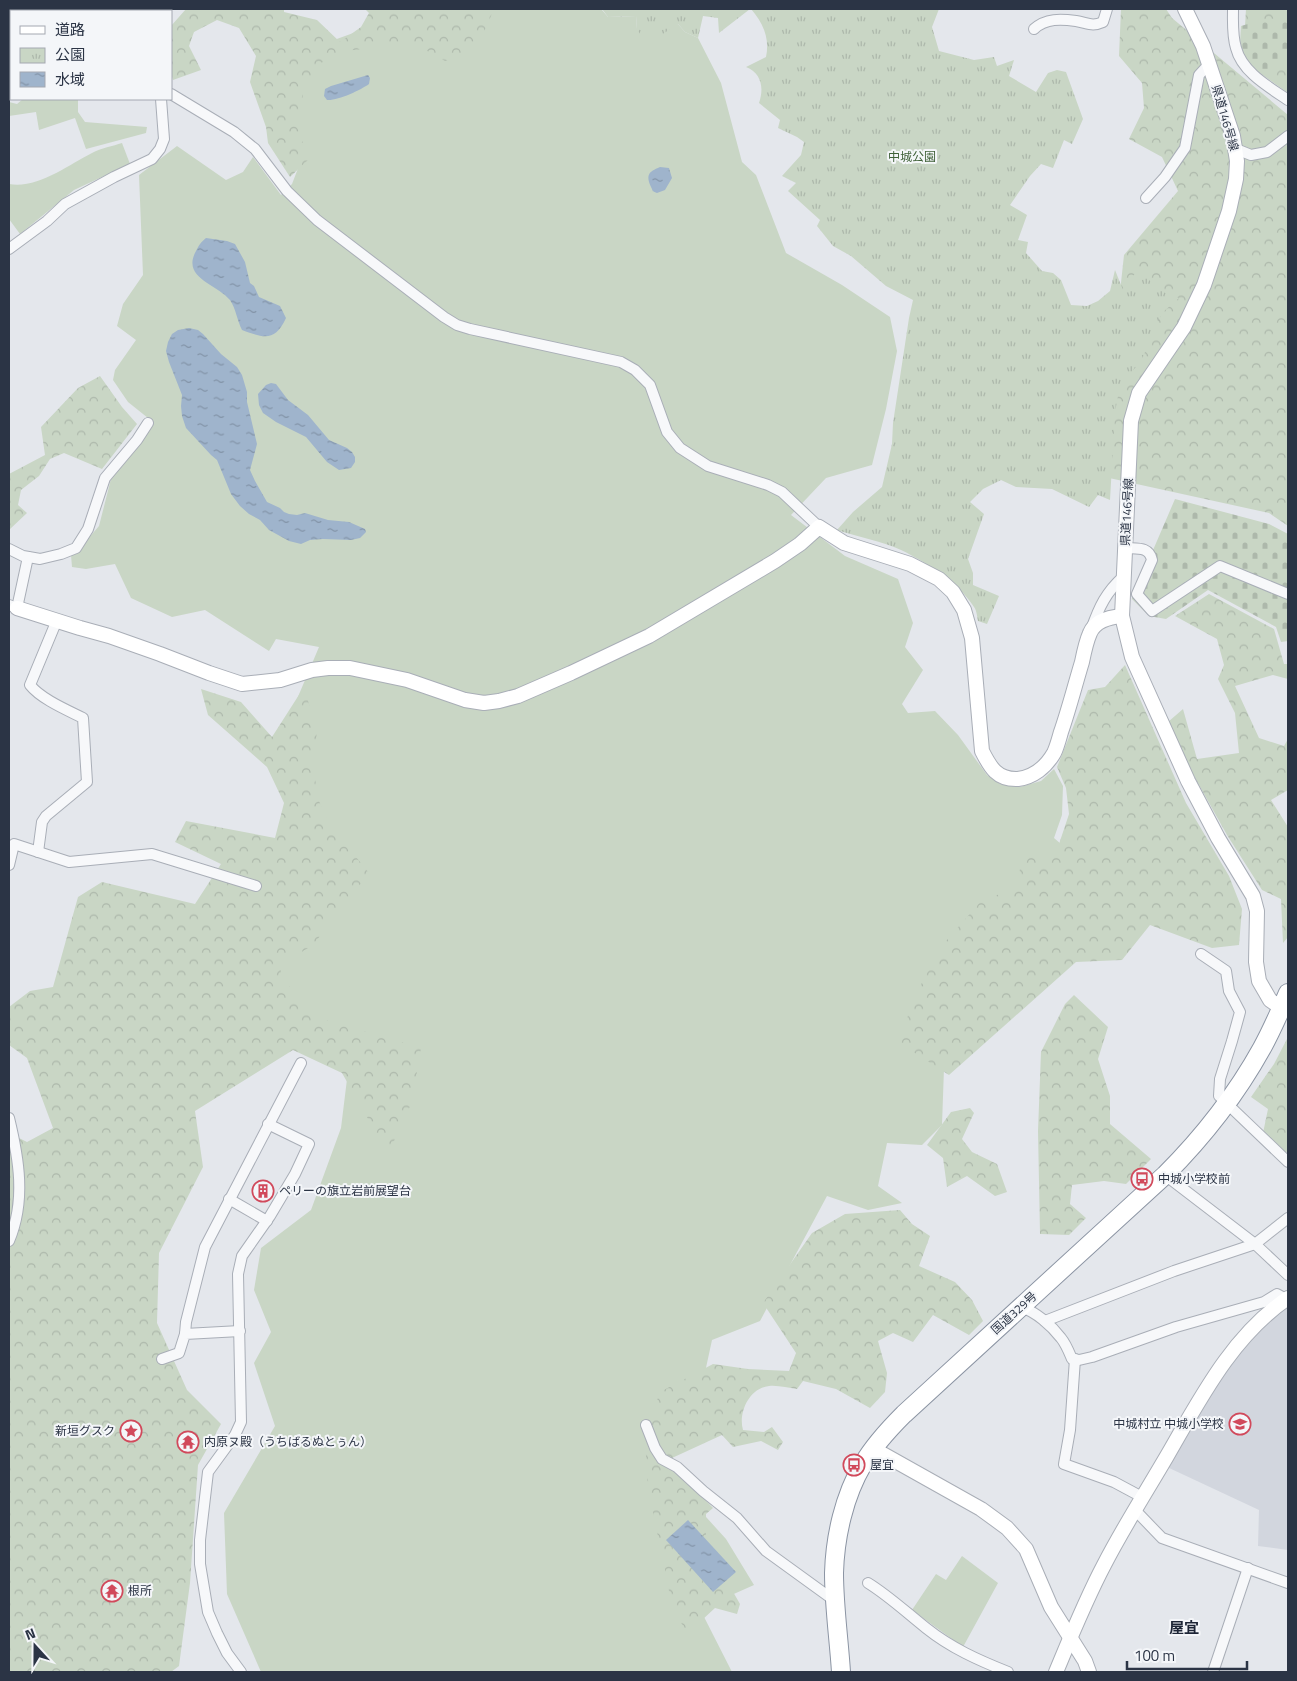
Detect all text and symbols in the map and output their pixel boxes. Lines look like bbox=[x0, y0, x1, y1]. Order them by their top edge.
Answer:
legend bbox=[10, 10, 172, 100]
text: 道路 bbox=[55, 18, 85, 41]
text: 公園 bbox=[55, 43, 85, 66]
text: 水域 bbox=[55, 68, 85, 91]
street label: 県道146号線 bbox=[1207, 82, 1244, 153]
park label: 中城公園 bbox=[888, 147, 936, 166]
street label: 県道146号線 bbox=[1115, 477, 1138, 547]
bus stop icon: 中城小学校前 bbox=[1130, 1167, 1154, 1191]
place label: 中城小学校前 bbox=[1158, 1169, 1230, 1188]
building icon: ペリーの旗立岩前展望台 bbox=[251, 1179, 275, 1203]
place label: ペリーの旗立岩前展望台 bbox=[279, 1181, 411, 1200]
street label: 国道329号 bbox=[986, 1287, 1041, 1338]
school or university icon: 中城村立 中城小学校 bbox=[1228, 1412, 1252, 1436]
place label: 中城村立 中城小学校 bbox=[1113, 1414, 1224, 1433]
place icon: 新垣グスク bbox=[119, 1419, 143, 1443]
place label: 新垣グスク bbox=[55, 1421, 115, 1440]
temple icon: 内原ヌ殿（うちばるぬとぅん） bbox=[176, 1430, 200, 1454]
place label: 内原ヌ殿（うちばるぬとぅん） bbox=[204, 1432, 372, 1451]
bus stop icon: 屋宜 bbox=[842, 1453, 866, 1477]
place label: 屋宜 bbox=[870, 1455, 894, 1474]
temple icon: 根所 bbox=[100, 1579, 124, 1603]
place label: 根所 bbox=[128, 1581, 152, 1600]
district label: 屋宜 bbox=[1169, 1616, 1199, 1639]
north arrow bbox=[10, 1621, 60, 1671]
text: N bbox=[22, 1622, 38, 1645]
scale bar bbox=[1127, 1638, 1247, 1670]
text: 100 m bbox=[1134, 1644, 1175, 1667]

